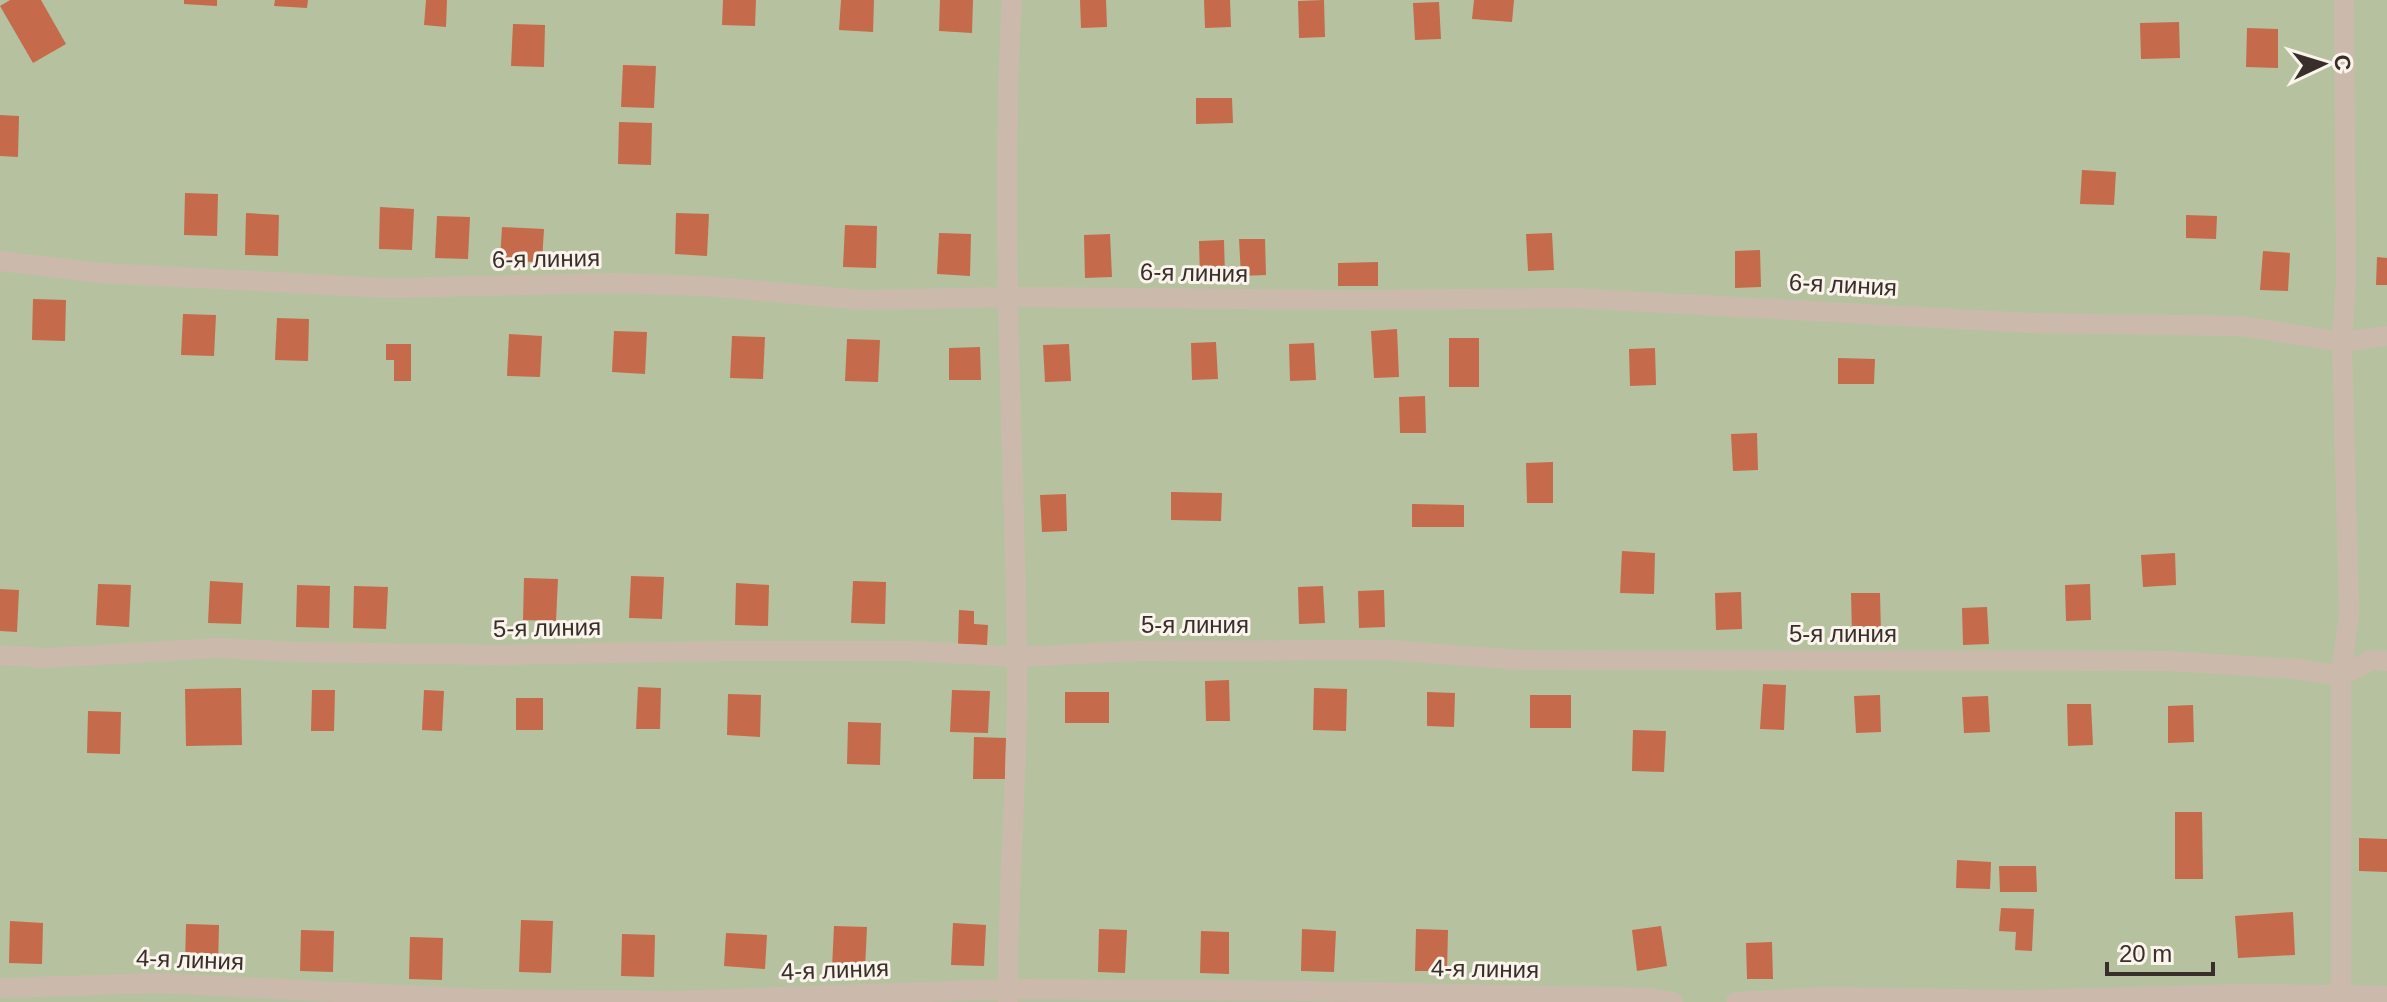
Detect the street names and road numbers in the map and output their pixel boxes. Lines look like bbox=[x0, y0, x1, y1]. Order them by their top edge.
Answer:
street label: 6-я линия bbox=[492, 244, 600, 273]
street label: 6-я линия bbox=[1140, 258, 1248, 287]
street label: 6-я линия bbox=[1788, 268, 1898, 301]
street label: 5-я линия bbox=[1141, 611, 1249, 638]
street label: 5-я линия bbox=[493, 613, 601, 642]
street label: 5-я линия bbox=[1789, 620, 1897, 647]
street label: 4-я линия bbox=[136, 944, 244, 975]
street label: 4-я линия bbox=[781, 954, 889, 985]
street label: 4-я линия bbox=[1431, 954, 1539, 983]

